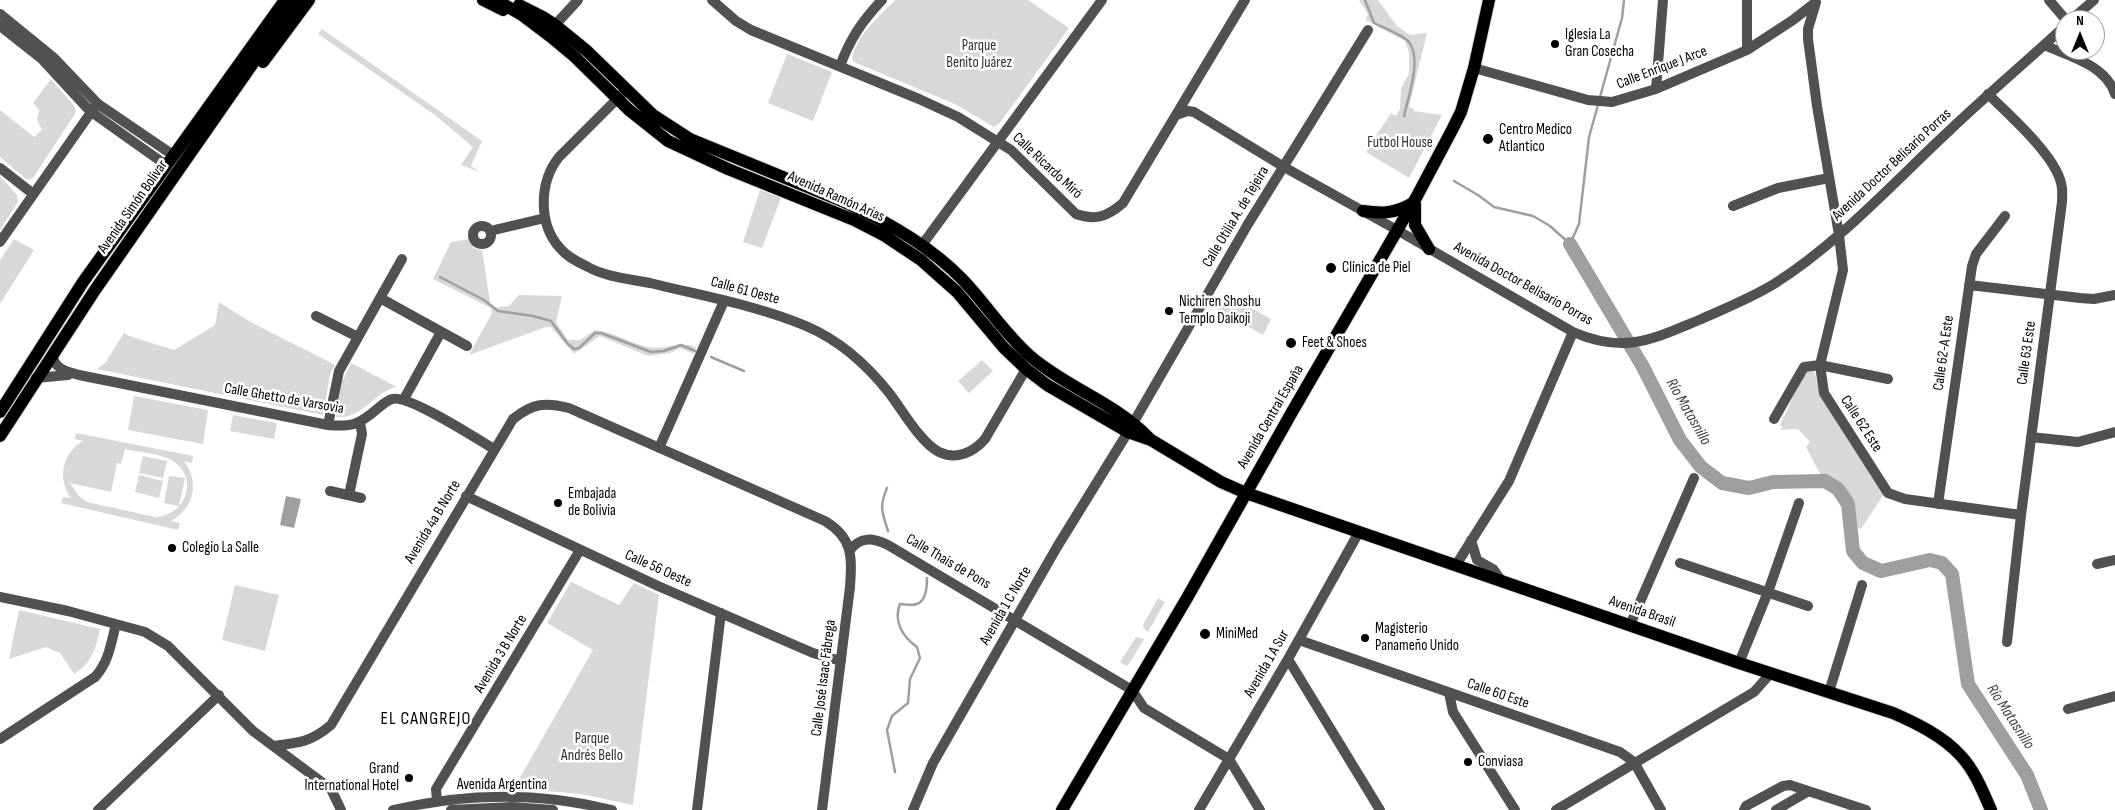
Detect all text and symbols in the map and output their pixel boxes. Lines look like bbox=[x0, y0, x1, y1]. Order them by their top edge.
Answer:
north arrow bbox=[2055, 10, 2105, 60]
text: N bbox=[2076, 12, 2084, 29]
place label: Iglesia La Gran Cosecha bbox=[1565, 26, 1634, 61]
park label: Parque Benito Juárez bbox=[946, 37, 1012, 72]
marker: Iglesia La Gran Cosecha bbox=[1549, 38, 1561, 50]
street label: Calle Enrique J Arce bbox=[1614, 42, 1710, 94]
street label: Avenida Doctor Belisario Porras bbox=[1829, 105, 1955, 225]
place label: Centro Medico Atlantico bbox=[1499, 121, 1572, 156]
street label: Calle Ricardo Miró bbox=[1008, 129, 1086, 203]
marker: Centro Medico Atlantico bbox=[1481, 132, 1495, 146]
park label: Futbol House bbox=[1367, 134, 1433, 152]
street label: Avenida Simón Bolívar bbox=[94, 157, 172, 257]
street label: Calle Otilia A. de Tejeira bbox=[1199, 163, 1273, 271]
street label: Avenida Ramón Arias bbox=[785, 168, 887, 226]
street label: Avenida Doctor Belisario Porras bbox=[1450, 238, 1596, 330]
place label: Clínica de Piel bbox=[1342, 259, 1411, 277]
marker: Clínica de Piel bbox=[1324, 261, 1338, 275]
street label: Calle 61 Oeste bbox=[709, 273, 781, 309]
place label: Nichiren Shoshu Templo Daikoji bbox=[1179, 293, 1261, 328]
marker: Nichiren Shoshu Templo Daikoji bbox=[1163, 305, 1175, 317]
street label: Calle 62-A Este bbox=[1930, 314, 1958, 392]
street label: Calle 63 Este bbox=[2014, 320, 2040, 386]
place label: Feet & Shoes bbox=[1302, 334, 1367, 352]
marker: Feet & Shoes bbox=[1284, 336, 1298, 350]
street label: Avenida Central España bbox=[1234, 362, 1308, 472]
water label: Río Matasnillo bbox=[1661, 375, 1715, 449]
street label: Calle Ghetto de Varsovia bbox=[223, 380, 345, 418]
street label: Calle 62 Este bbox=[1836, 392, 1886, 456]
street label: Avenida 4a B Norte bbox=[401, 477, 465, 567]
place label: Embajada de Bolivia bbox=[568, 485, 616, 520]
marker: Embajada de Bolivia bbox=[552, 497, 564, 509]
street label: Calle Thais de Pons bbox=[903, 531, 993, 593]
place label: Colegio La Salle bbox=[182, 539, 259, 557]
marker: Colegio La Salle bbox=[166, 542, 178, 554]
street label: Calle 56 Oeste bbox=[622, 546, 694, 592]
street label: Avenida 1 C Norte bbox=[976, 564, 1036, 648]
street label: Avenida Brasil bbox=[1606, 592, 1678, 632]
street label: Avenida 3 B Norte bbox=[471, 612, 531, 696]
street label: Calle José Isaac Fábrega bbox=[808, 619, 840, 737]
place label: Magisterio Panameño Unido bbox=[1375, 620, 1459, 655]
place label: MiniMed bbox=[1216, 625, 1258, 643]
marker: MiniMed bbox=[1198, 627, 1212, 641]
street label: Avenida 1 A Sur bbox=[1240, 627, 1294, 701]
marker: Magisterio Panameño Unido bbox=[1359, 632, 1371, 644]
street label: Calle 60 Este bbox=[1465, 675, 1531, 713]
water label: Río Matasnillo bbox=[1982, 681, 2038, 753]
district label: EL CANGREJO bbox=[379, 708, 473, 730]
park label: Parque Andrés Bello bbox=[561, 730, 623, 765]
place label: Conviasa bbox=[1478, 753, 1523, 771]
marker: Conviasa bbox=[1462, 756, 1474, 768]
place label: Grand International Hotel bbox=[304, 760, 399, 795]
marker: Grand International Hotel bbox=[403, 772, 415, 784]
street label: Avenida Argentina bbox=[457, 776, 547, 794]

